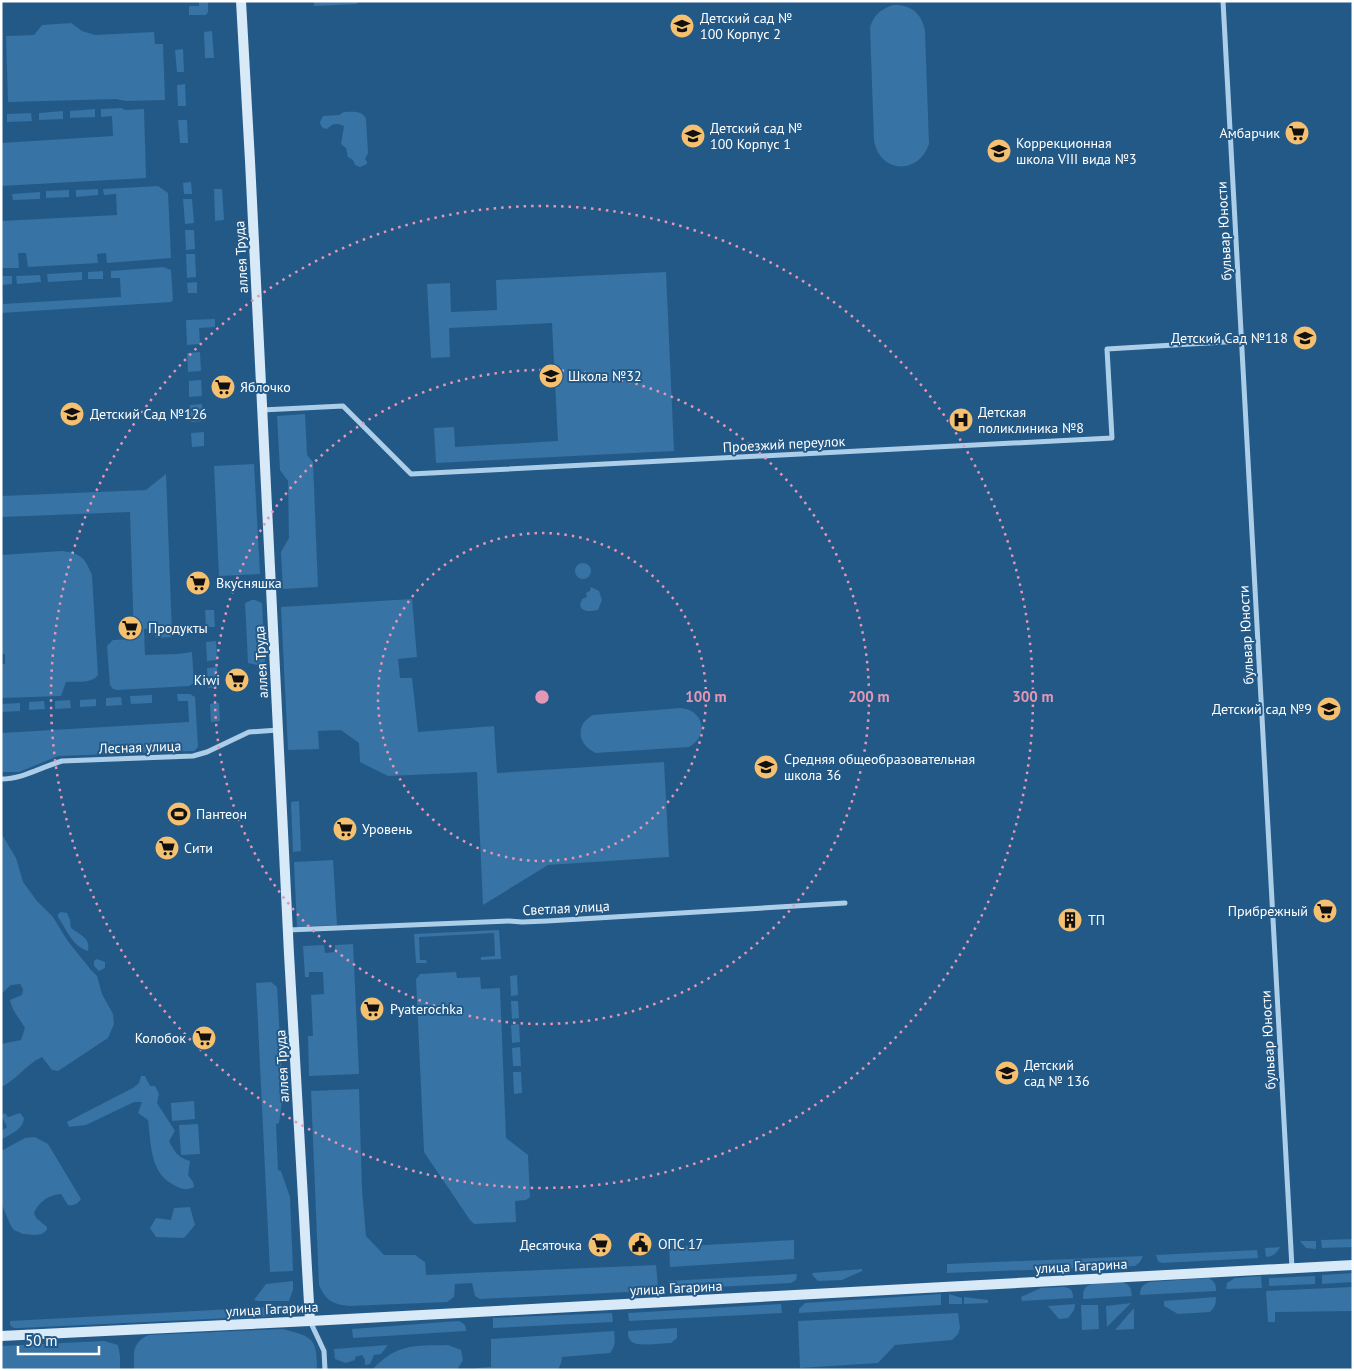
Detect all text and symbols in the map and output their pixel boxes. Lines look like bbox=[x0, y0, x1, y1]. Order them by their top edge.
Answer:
place label: Детский сад № 100 Корпус 2 bbox=[700, 9, 792, 43]
school or university icon: Детский сад № 100 Корпус 2 bbox=[669, 13, 695, 39]
place label: Детский сад № 100 Корпус 1 bbox=[710, 119, 802, 153]
supermarket icon: Амбарчик bbox=[1284, 120, 1310, 146]
school or university icon: Детский сад № 100 Корпус 1 bbox=[680, 123, 706, 149]
place label: Амбарчик bbox=[1220, 124, 1280, 142]
place label: Коррекционная школа VIII вида №3 bbox=[1016, 134, 1137, 168]
school or university icon: Коррекционная школа VIII вида №3 bbox=[986, 138, 1012, 164]
street label: бульвар Юности bbox=[1212, 181, 1236, 281]
street label: аллея Труда bbox=[230, 220, 252, 294]
school or university icon: Детский Сад №118 bbox=[1292, 325, 1318, 351]
place label: Детский Сад №118 bbox=[1171, 329, 1288, 347]
school or university icon: Школа №32 bbox=[538, 363, 564, 389]
place label: Школа №32 bbox=[568, 367, 642, 385]
supermarket icon: Яблочко bbox=[210, 374, 236, 400]
place label: Яблочко bbox=[240, 378, 291, 396]
school or university icon: Детский Сад №126 bbox=[59, 401, 85, 427]
place label: Детская поликлиника №8 bbox=[978, 403, 1084, 437]
place label: Детский Сад №126 bbox=[90, 405, 207, 423]
hospital icon: Детская поликлиника №8 bbox=[948, 407, 974, 433]
street label: Проезжий переулок bbox=[722, 432, 846, 456]
supermarket icon: Вкусняшка bbox=[185, 570, 211, 596]
place label: Вкусняшка bbox=[216, 574, 282, 592]
street label: бульвар Юности bbox=[1234, 585, 1258, 685]
supermarket icon: Продукты bbox=[117, 615, 143, 641]
place label: Продукты bbox=[148, 619, 208, 637]
street label: аллея Труда bbox=[250, 625, 272, 699]
supermarket icon: Kiwi bbox=[224, 667, 250, 693]
place label: Kiwi bbox=[194, 671, 220, 689]
text: 100 m bbox=[685, 687, 727, 706]
text: 200 m bbox=[848, 687, 890, 706]
text: 300 m bbox=[1012, 687, 1054, 706]
centre of rings bbox=[533, 688, 551, 706]
school or university icon: Детский сад №9 bbox=[1316, 696, 1342, 722]
place label: Детский сад №9 bbox=[1212, 700, 1312, 718]
street label: Лесная улица bbox=[97, 737, 182, 757]
place label: Средняя общеобразовательная школа 36 bbox=[784, 750, 975, 784]
school or university icon: Средняя общеобразовательная школа 36 bbox=[753, 754, 779, 780]
sports icon: Пантеон bbox=[166, 801, 192, 827]
place label: Пантеон bbox=[196, 805, 247, 823]
supermarket icon: Уровень bbox=[332, 816, 358, 842]
place label: Уровень bbox=[362, 820, 413, 838]
supermarket icon: Сити bbox=[154, 835, 180, 861]
place label: Сити bbox=[184, 839, 213, 857]
street label: Светлая улица bbox=[522, 897, 610, 919]
supermarket icon: Прибрежный bbox=[1312, 898, 1338, 924]
place label: Прибрежный bbox=[1228, 902, 1308, 920]
building icon: ТП bbox=[1057, 907, 1083, 933]
place label: ТП bbox=[1088, 911, 1105, 929]
street label: бульвар Юности bbox=[1256, 990, 1280, 1090]
supermarket icon: Pyaterochka bbox=[359, 996, 385, 1022]
place label: Pyaterochka bbox=[390, 1000, 463, 1018]
supermarket icon: Колобок bbox=[191, 1025, 217, 1051]
place label: Колобок bbox=[135, 1029, 186, 1047]
street label: аллея Труда bbox=[271, 1029, 293, 1103]
place label: Детский сад № 136 bbox=[1024, 1056, 1090, 1090]
school or university icon: Детский сад № 136 bbox=[994, 1060, 1020, 1086]
public building icon: ОПС 17 bbox=[627, 1231, 653, 1257]
supermarket icon: Десяточка bbox=[587, 1232, 613, 1258]
place label: ОПС 17 bbox=[658, 1235, 703, 1253]
place label: Десяточка bbox=[520, 1236, 582, 1254]
street label: улица Гагарина bbox=[1034, 1255, 1128, 1277]
street label: улица Гагарина bbox=[629, 1277, 723, 1299]
street label: улица Гагарина bbox=[225, 1298, 319, 1320]
scale bar bbox=[18, 1324, 99, 1356]
text: 50 m bbox=[25, 1331, 58, 1350]

